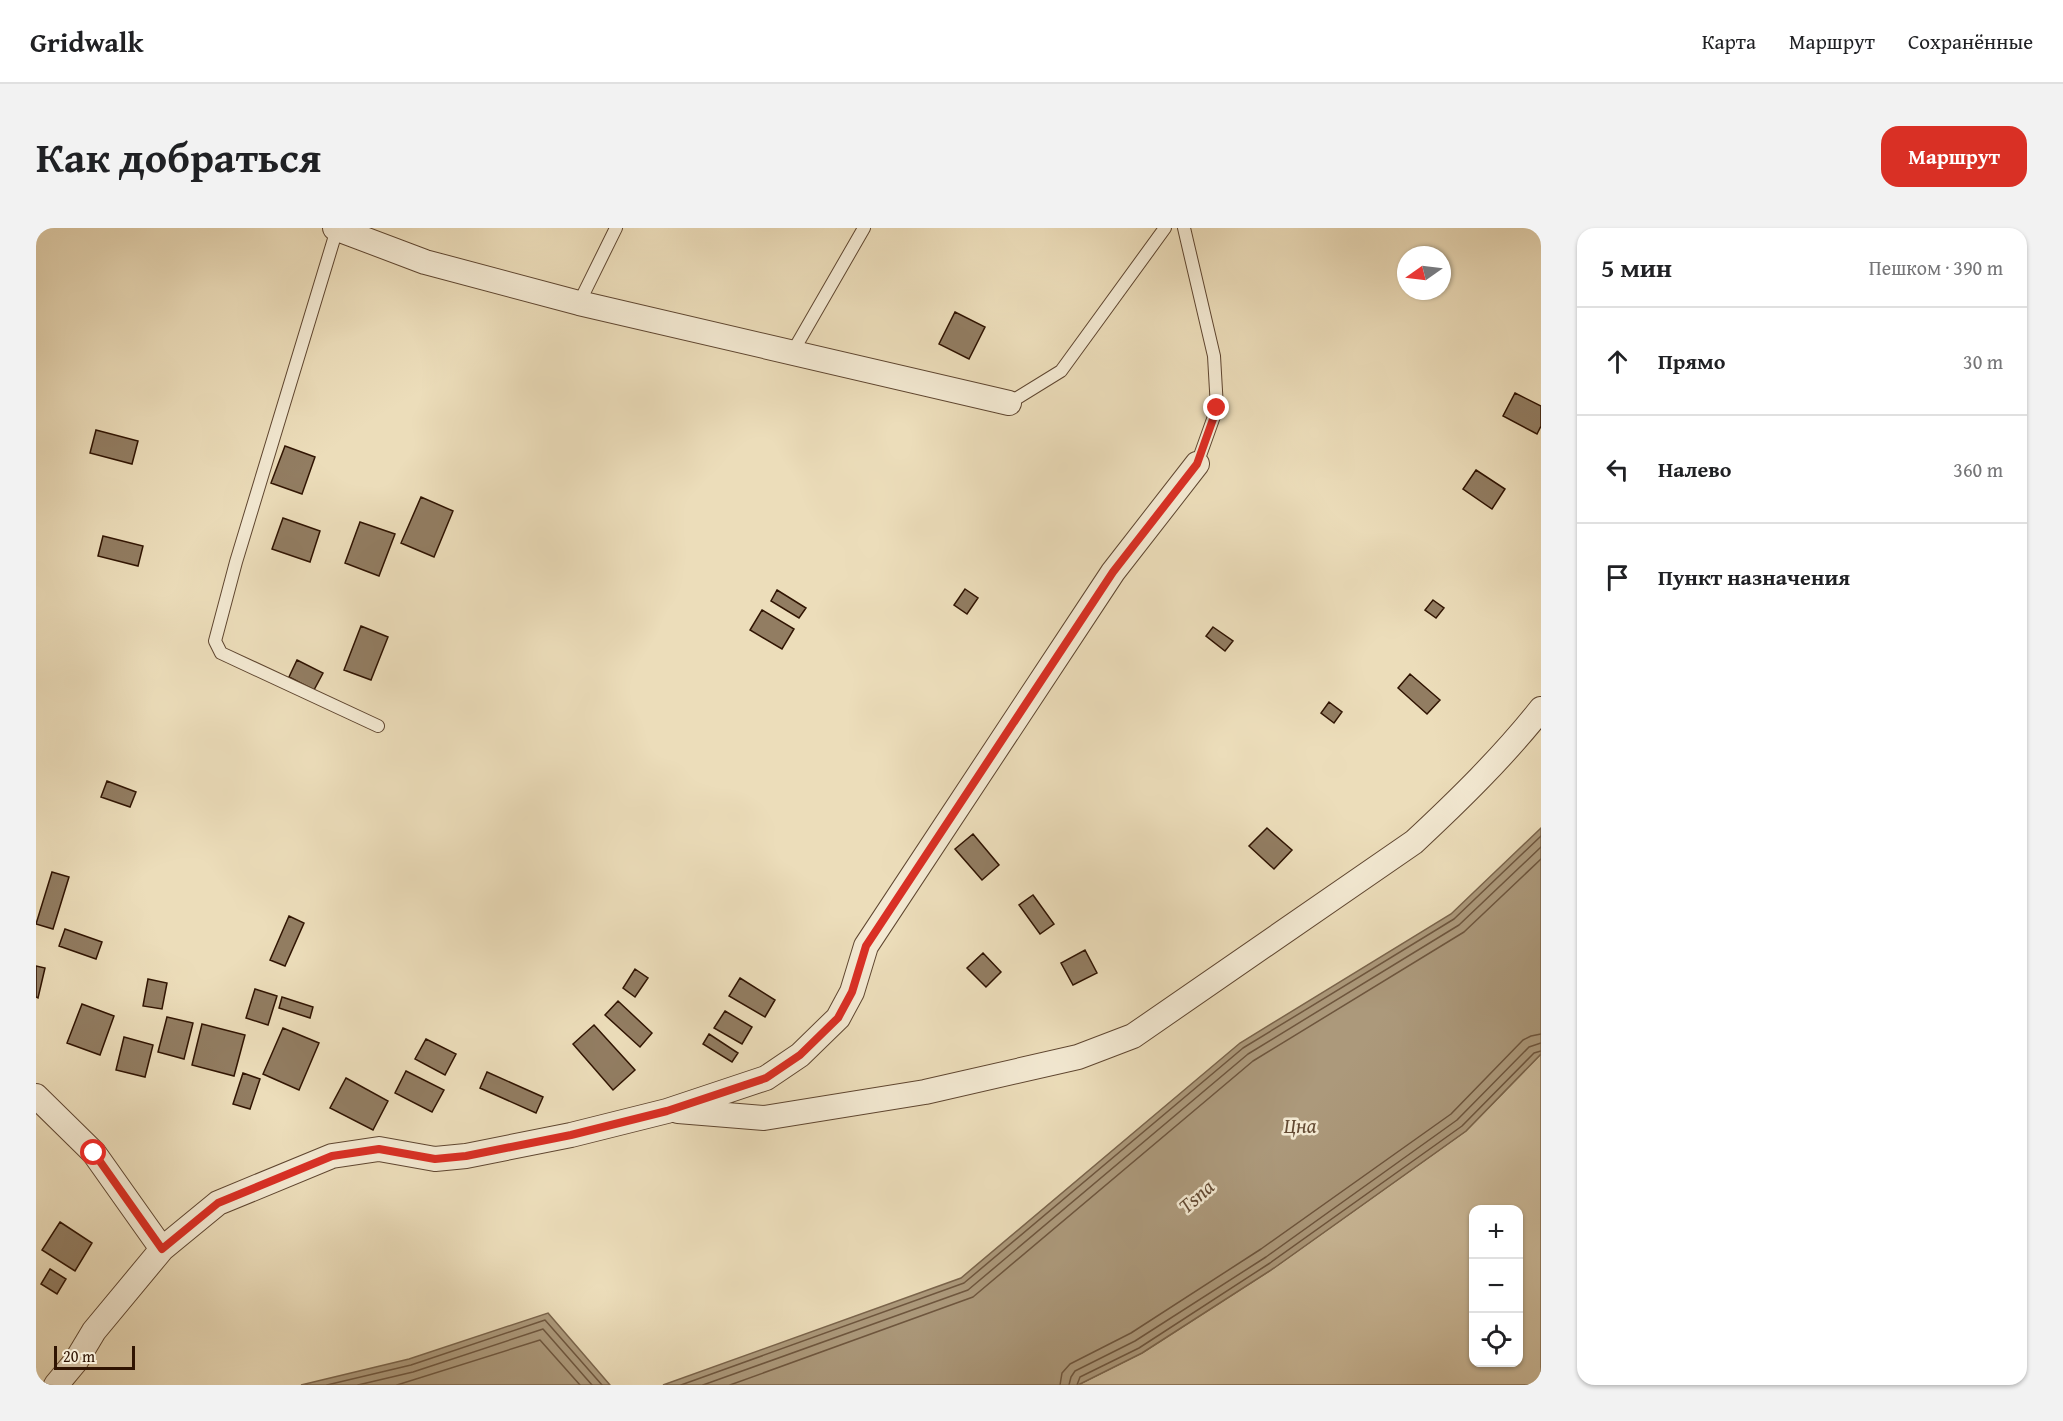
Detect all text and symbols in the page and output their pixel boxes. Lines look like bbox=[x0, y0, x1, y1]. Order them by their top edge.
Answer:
text: Gridwalk bbox=[30, 21, 143, 62]
text: Карта bbox=[1702, 26, 1756, 57]
text: Маршрут bbox=[1789, 26, 1875, 57]
text: Сохранённые bbox=[1908, 26, 2033, 57]
text: Как добраться bbox=[36, 126, 321, 187]
button: Маршрут bbox=[1881, 126, 2027, 187]
north arrow bbox=[1397, 246, 1451, 300]
text: 5 мин bbox=[1601, 248, 1672, 287]
text: Пешком · 390 m bbox=[1869, 253, 2003, 282]
icon: ahead bbox=[1601, 345, 1634, 378]
text: Прямо bbox=[1658, 345, 1725, 377]
text: 30 m bbox=[1963, 347, 2003, 376]
route end bbox=[1203, 394, 1229, 420]
icon: left bbox=[1601, 453, 1634, 486]
text: Налево bbox=[1658, 453, 1731, 485]
text: 360 m bbox=[1953, 455, 2003, 484]
icon: arrive bbox=[1601, 561, 1634, 594]
text: Пункт назначения bbox=[1658, 561, 1850, 593]
water label: Цна bbox=[1284, 1110, 1317, 1141]
route start bbox=[80, 1139, 106, 1165]
water label: Tsna bbox=[1171, 1171, 1221, 1220]
map controls bbox=[1469, 1205, 1523, 1367]
button: + bbox=[1469, 1205, 1523, 1259]
button: − bbox=[1469, 1259, 1523, 1313]
button: locate bbox=[1469, 1313, 1523, 1367]
scale bar bbox=[54, 1343, 135, 1370]
text: 20 m bbox=[63, 1344, 95, 1368]

